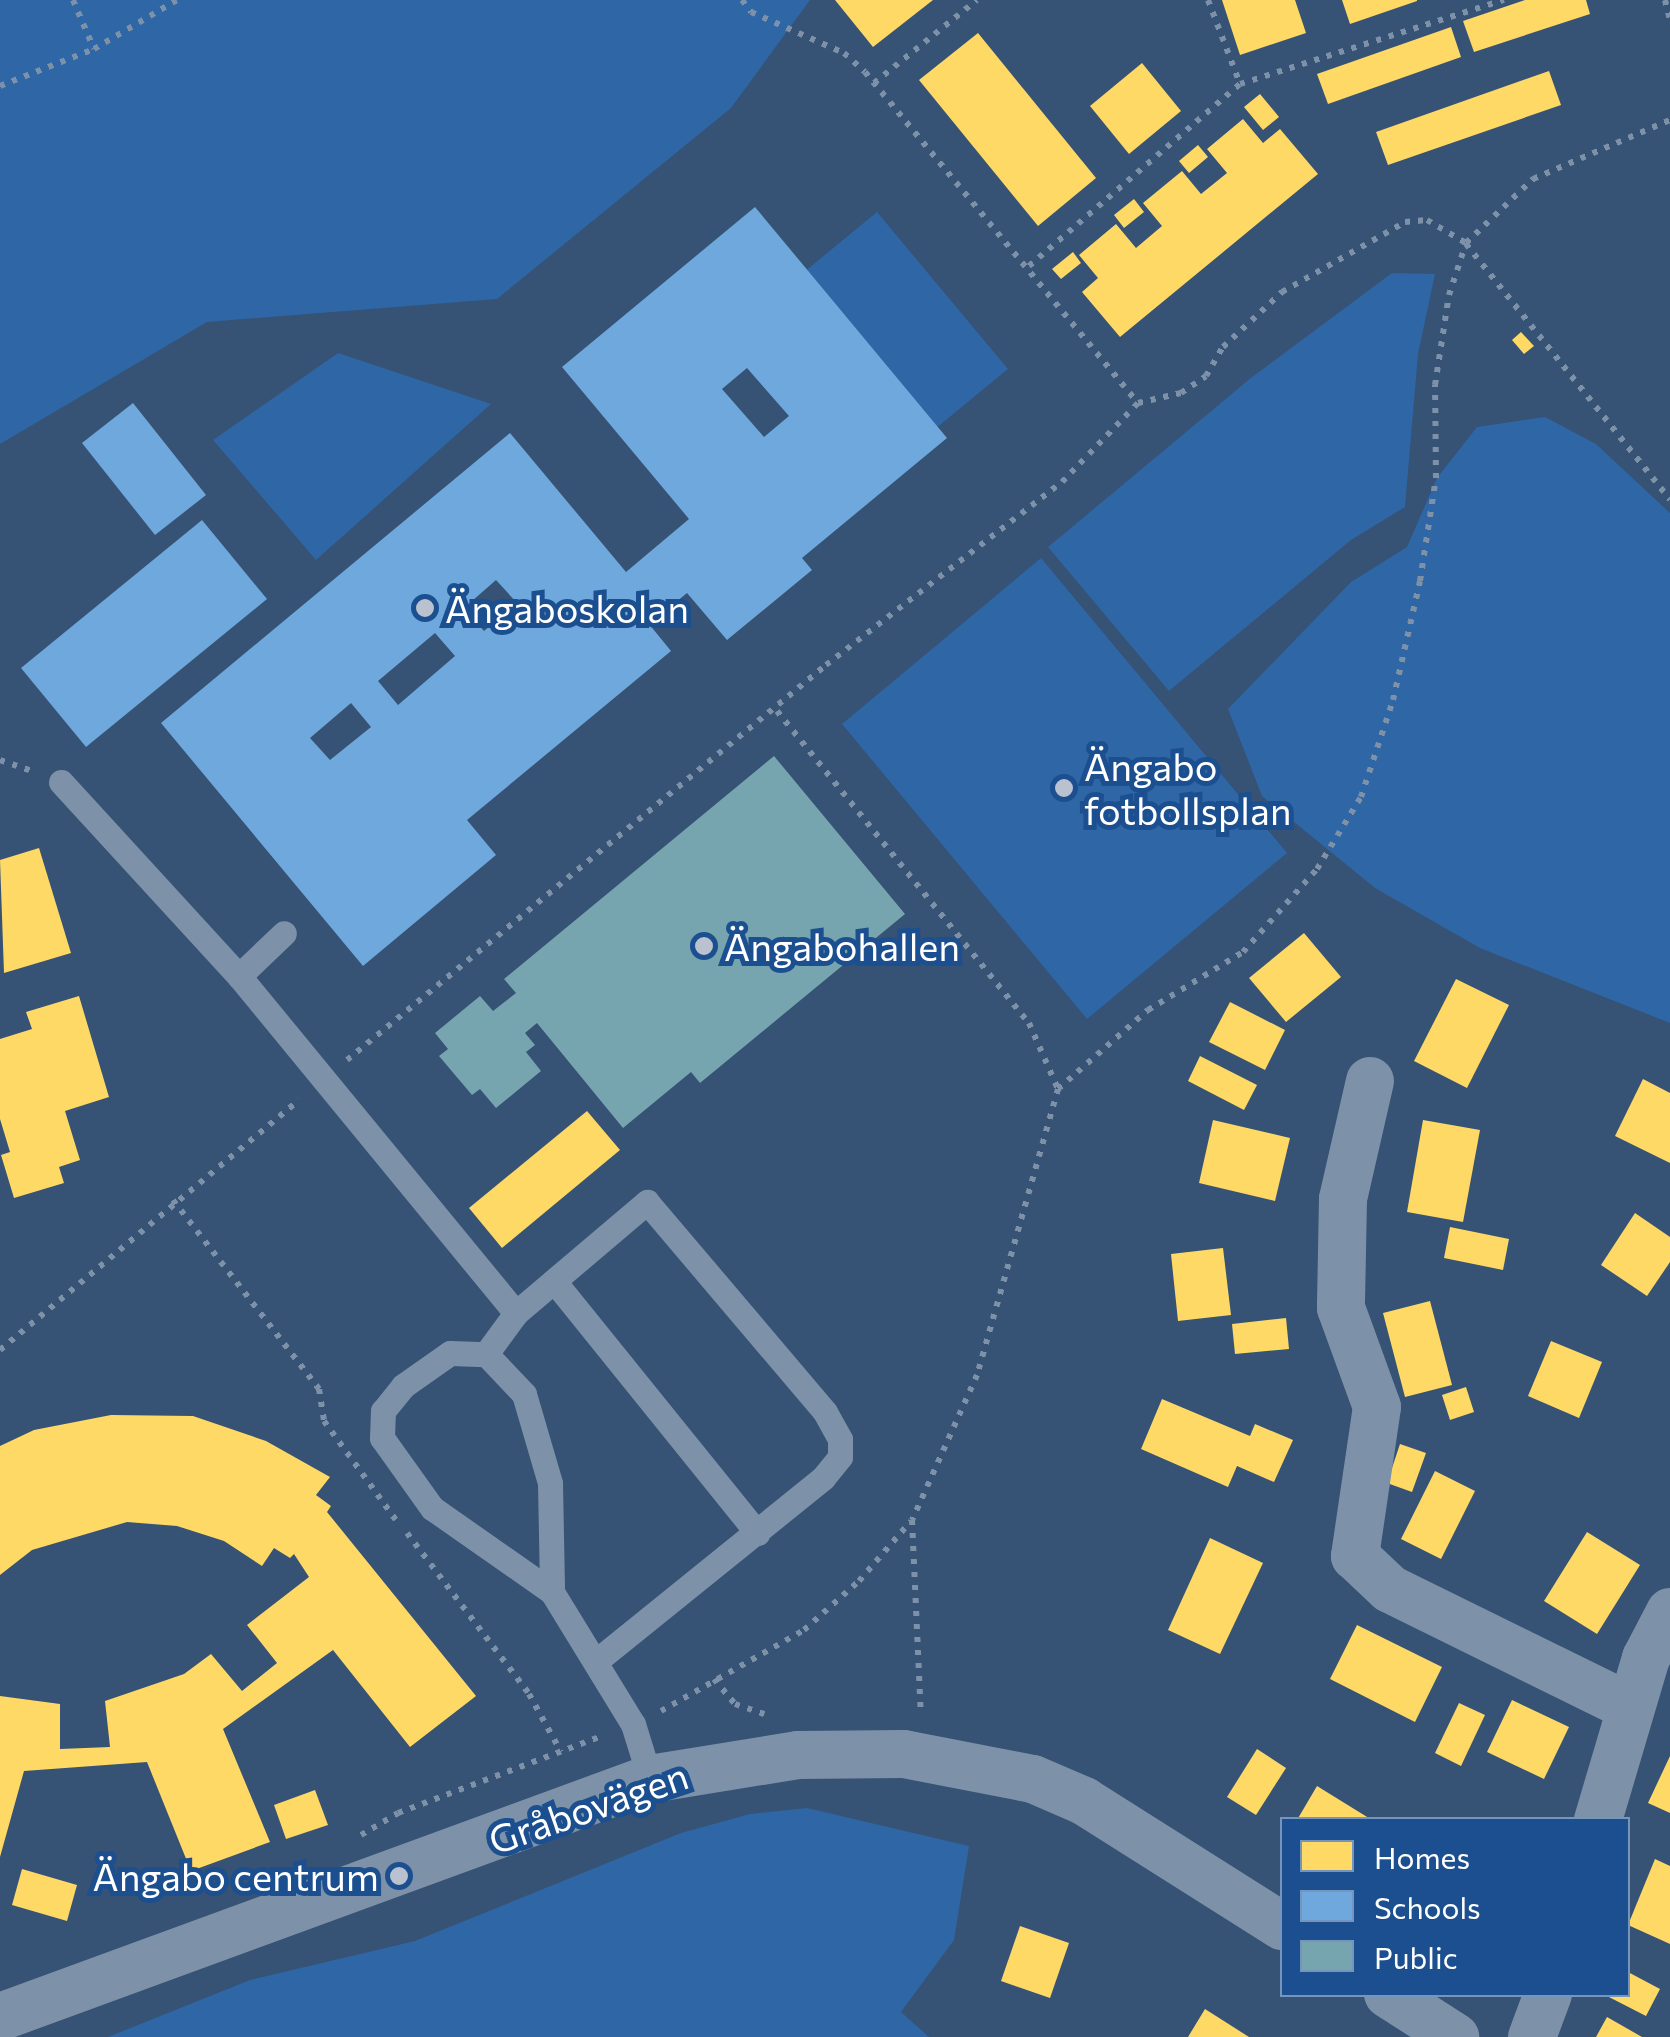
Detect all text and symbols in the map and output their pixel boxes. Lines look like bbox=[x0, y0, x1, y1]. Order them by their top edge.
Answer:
place label: Ängaboskolan bbox=[445, 585, 689, 631]
marker: Ängaboskolan bbox=[414, 597, 436, 619]
place label: Ängabo fotbollsplan bbox=[1084, 743, 1292, 832]
marker: Ängabo fotbollsplan bbox=[1053, 777, 1075, 799]
place label: Ängabohallen bbox=[724, 923, 960, 969]
marker: Ängabohallen bbox=[693, 935, 715, 957]
street label: Gråbovägen bbox=[482, 1752, 694, 1862]
legend bbox=[1280, 1817, 1630, 1997]
text: Homes bbox=[1374, 1838, 1470, 1875]
place label: Ängabo centrum bbox=[93, 1853, 379, 1899]
marker: Ängabo centrum bbox=[388, 1865, 410, 1887]
text: Schools bbox=[1374, 1888, 1481, 1925]
text: Public bbox=[1374, 1938, 1458, 1975]

